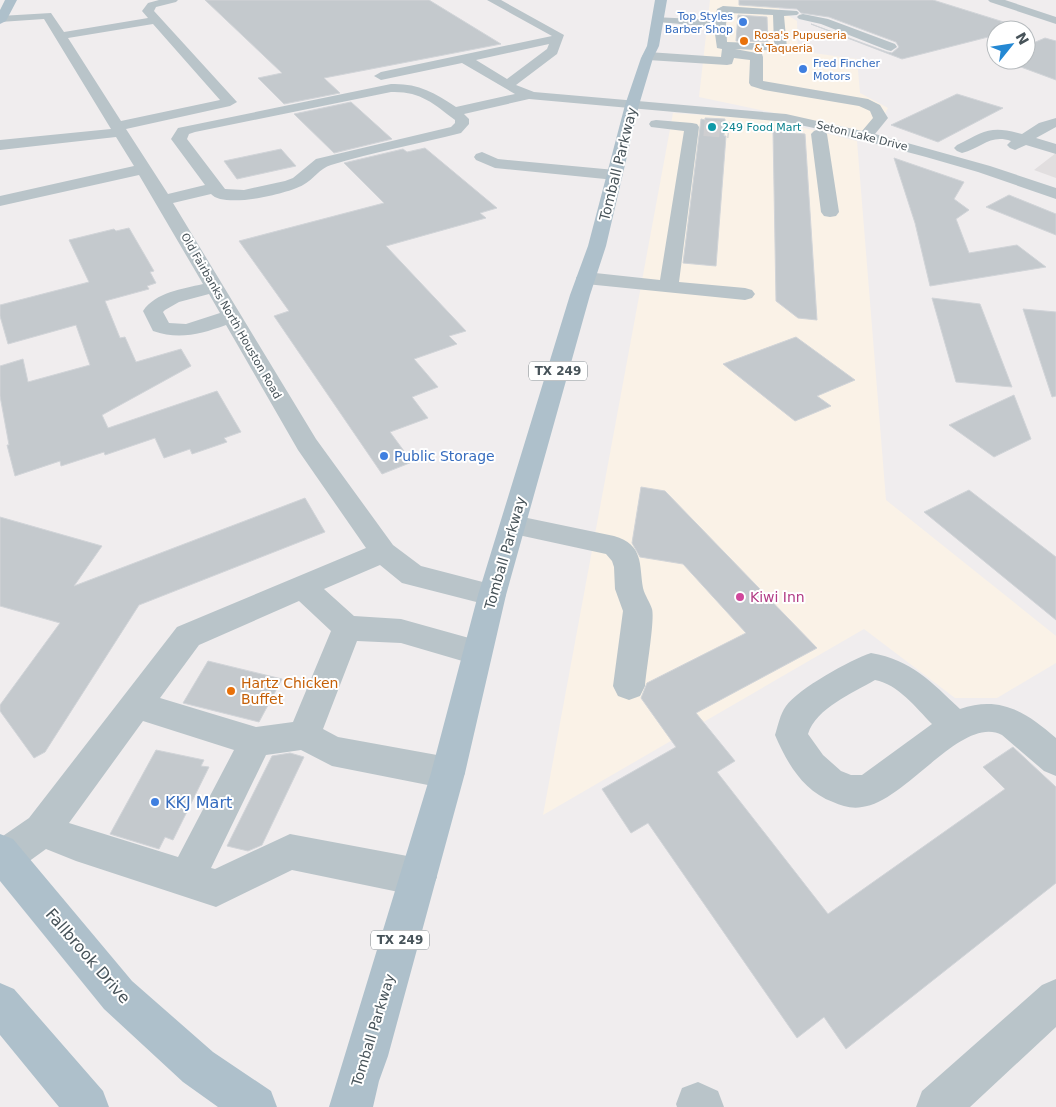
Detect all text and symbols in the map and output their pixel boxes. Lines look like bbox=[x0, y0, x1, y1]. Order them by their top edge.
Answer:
place label: Top Styles Barber Shop bbox=[665, 10, 733, 36]
marker: Top Styles Barber Shop bbox=[737, 16, 749, 28]
north arrow bbox=[986, 20, 1036, 70]
place label: Rosa's Pupuseria & Taqueria bbox=[754, 29, 847, 55]
text: N bbox=[1012, 29, 1032, 48]
marker: Rosa's Pupuseria & Taqueria bbox=[738, 35, 750, 47]
place label: Fred Fincher Motors bbox=[813, 57, 880, 83]
marker: Fred Fincher Motors bbox=[797, 63, 809, 75]
street label: Tomball Parkway bbox=[596, 105, 640, 224]
street label: Seton Lake Drive bbox=[815, 118, 909, 154]
marker: 249 Food Mart bbox=[706, 121, 718, 133]
place label: 249 Food Mart bbox=[722, 121, 802, 134]
street label: Old Fairbanks North Houston Road bbox=[178, 231, 284, 401]
road number: TX 249 bbox=[529, 362, 587, 381]
place label: Public Storage bbox=[394, 448, 495, 464]
marker: Public Storage bbox=[378, 450, 390, 462]
street label: Tomball Parkway bbox=[481, 495, 529, 612]
place label: Kiwi Inn bbox=[750, 589, 805, 605]
marker: Kiwi Inn bbox=[734, 591, 746, 603]
place label: Hartz Chicken Buffet bbox=[241, 675, 338, 707]
marker: Hartz Chicken Buffet bbox=[225, 685, 237, 697]
place label: KKJ Mart bbox=[165, 793, 232, 812]
marker: KKJ Mart bbox=[149, 796, 161, 808]
street label: Fallbrook Drive bbox=[42, 905, 134, 1007]
road number: TX 249 bbox=[371, 930, 429, 950]
street label: Tomball Parkway bbox=[348, 972, 398, 1089]

